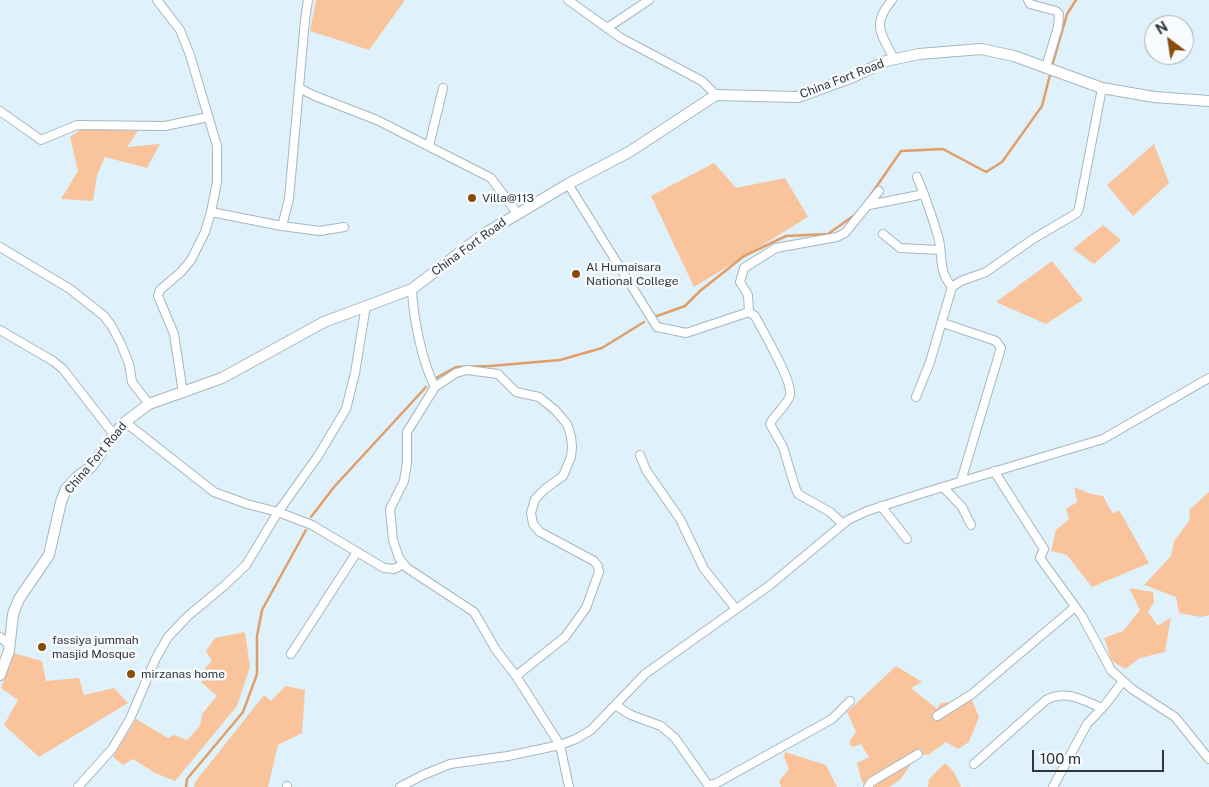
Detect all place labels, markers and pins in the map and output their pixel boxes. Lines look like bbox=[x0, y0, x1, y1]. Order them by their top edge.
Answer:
place label: Villa@113 bbox=[482, 191, 534, 205]
marker: Villa@113 bbox=[466, 192, 478, 204]
place label: Al Humaisara National College bbox=[586, 260, 679, 288]
marker: Al Humaisara National College bbox=[570, 268, 582, 280]
place label: fassiya jummah masjid Mosque bbox=[52, 633, 139, 661]
marker: fassiya jummah masjid Mosque bbox=[36, 641, 48, 653]
place label: mirzanas home bbox=[141, 667, 225, 681]
marker: mirzanas home bbox=[125, 668, 137, 680]

